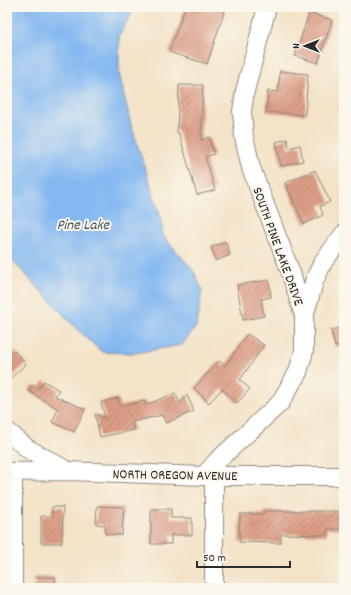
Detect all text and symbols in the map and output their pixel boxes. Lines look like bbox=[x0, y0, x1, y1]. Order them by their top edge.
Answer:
north arrow bbox=[285, 26, 325, 66]
text: N bbox=[289, 43, 305, 49]
street label: SOUTH PINE LAKE DRIVE bbox=[246, 185, 308, 309]
water label: Pine Lake bbox=[57, 215, 111, 237]
street label: NORTH OREGON AVENUE bbox=[112, 465, 238, 487]
scale bar bbox=[197, 543, 290, 569]
text: 50 m bbox=[203, 550, 226, 567]

